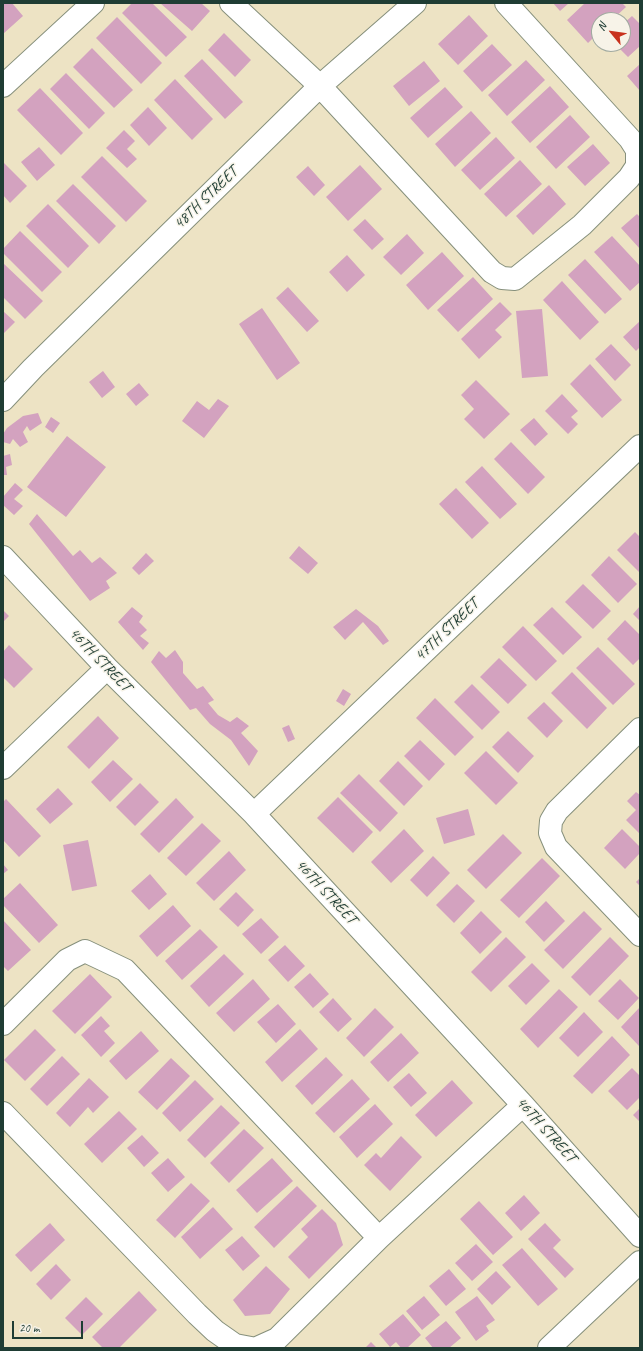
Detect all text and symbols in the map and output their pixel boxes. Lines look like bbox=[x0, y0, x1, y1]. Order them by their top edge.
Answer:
north arrow bbox=[591, 12, 631, 52]
text: N bbox=[594, 20, 609, 33]
street label: 48TH STREET bbox=[170, 163, 242, 233]
street label: 47TH STREET bbox=[411, 595, 483, 665]
street label: 46TH STREET bbox=[65, 624, 135, 696]
street label: 46TH STREET bbox=[291, 856, 361, 928]
street label: 46TH STREET bbox=[512, 1093, 580, 1167]
scale bar bbox=[14, 1313, 85, 1339]
text: 20 m bbox=[19, 1320, 39, 1336]

